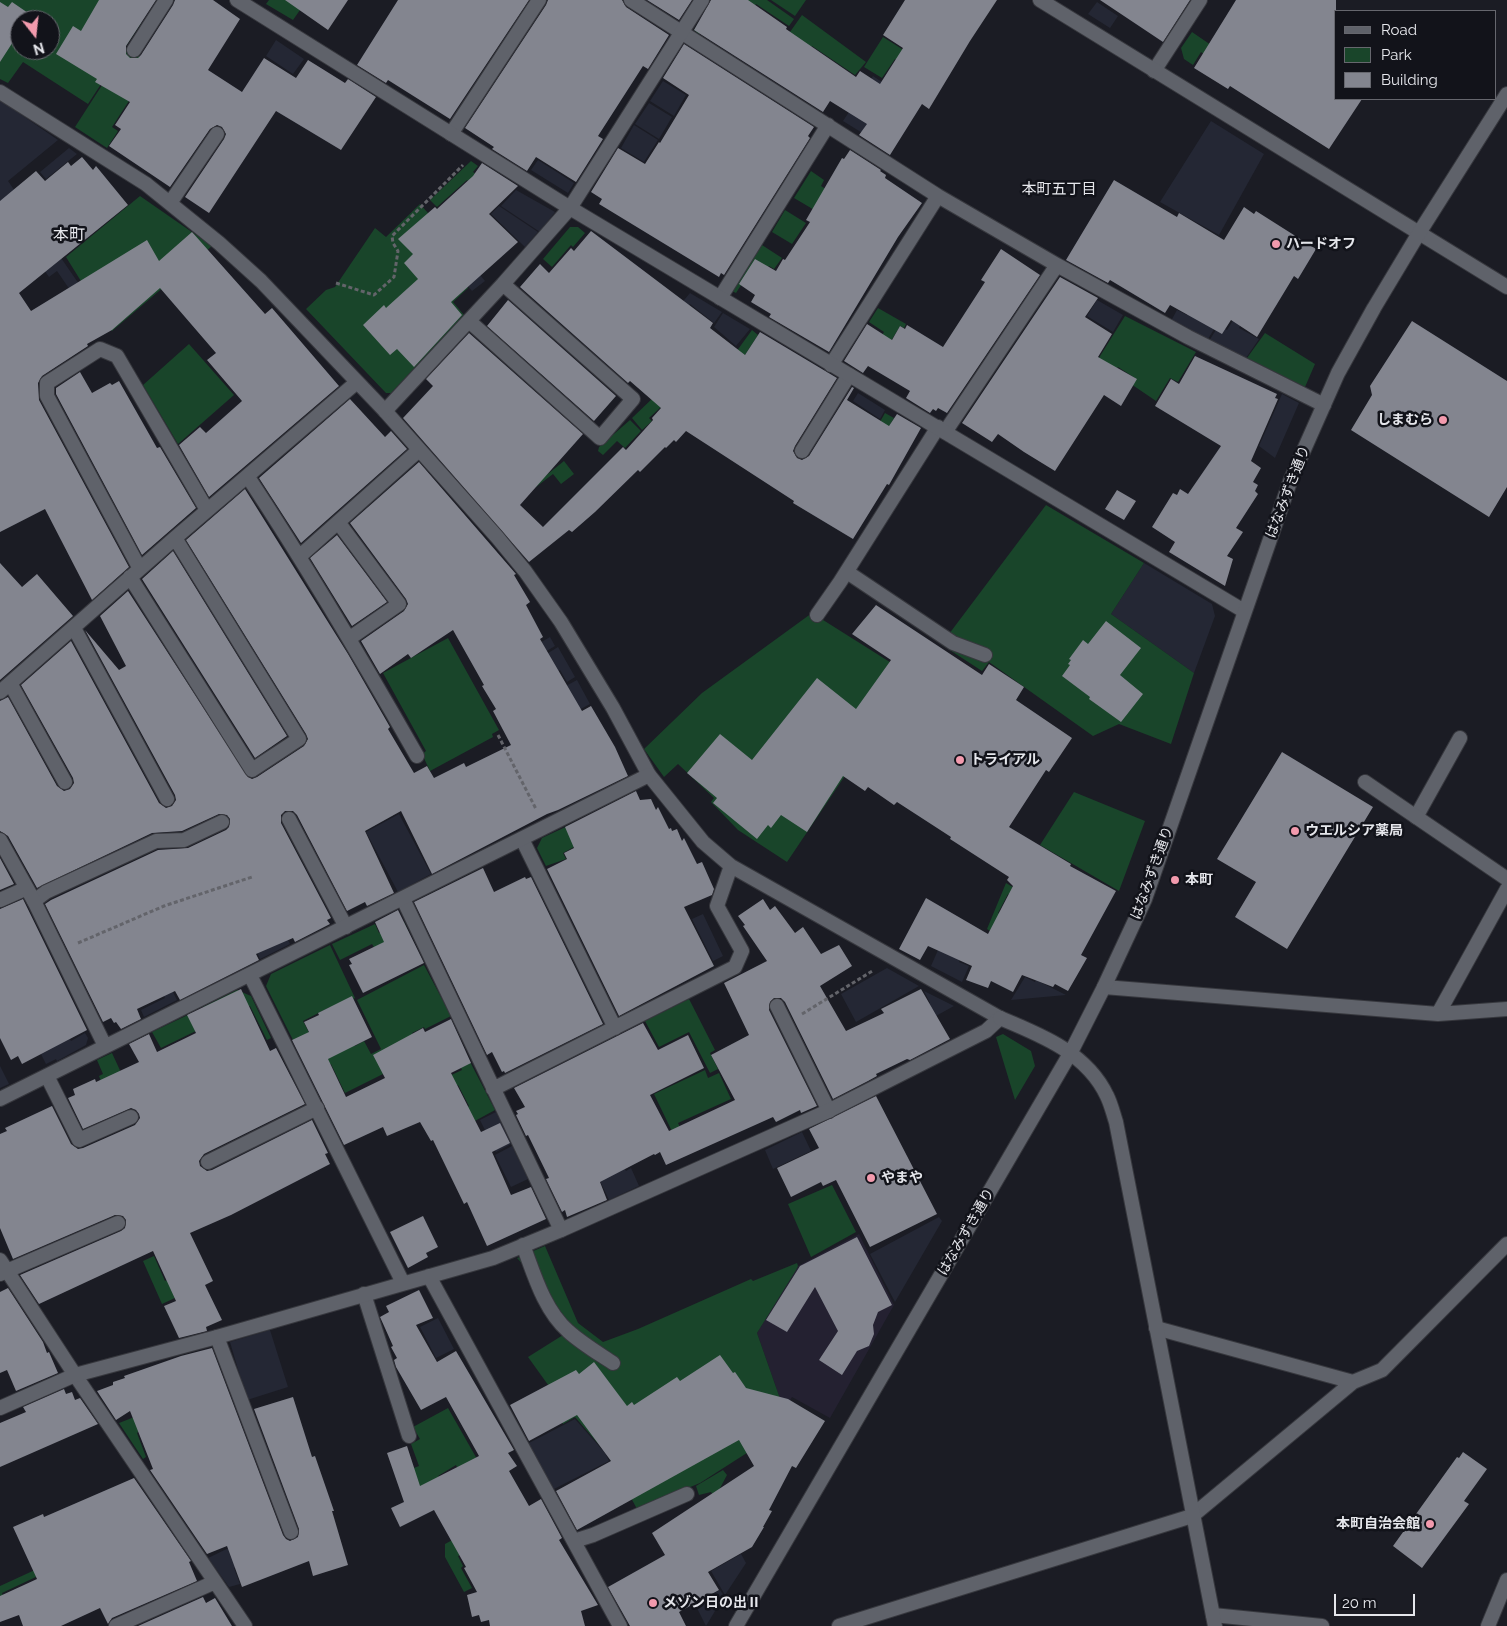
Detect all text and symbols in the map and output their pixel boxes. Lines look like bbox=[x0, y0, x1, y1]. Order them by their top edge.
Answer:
north arrow bbox=[10, 10, 60, 60]
legend bbox=[1334, 10, 1497, 100]
text: Road bbox=[1381, 21, 1417, 39]
text: N bbox=[32, 39, 46, 58]
text: Park bbox=[1381, 46, 1412, 64]
text: Building bbox=[1381, 71, 1438, 89]
district label: 本町五丁目 bbox=[1022, 180, 1096, 198]
district label: 本町 bbox=[53, 225, 85, 245]
place label: ハードオフ bbox=[1286, 236, 1356, 252]
marker: ハードオフ bbox=[1270, 238, 1282, 250]
place label: しまむら bbox=[1377, 412, 1433, 428]
marker: しまむら bbox=[1437, 414, 1449, 426]
street label: はなみずき通り bbox=[1263, 443, 1313, 541]
place label: トライアル bbox=[970, 752, 1040, 768]
marker: トライアル bbox=[954, 754, 966, 766]
place label: ウエルシア薬局 bbox=[1305, 823, 1403, 839]
street label: はなみずき通り bbox=[1127, 824, 1177, 922]
marker: ウエルシア薬局 bbox=[1289, 825, 1301, 837]
place label: 本町 bbox=[1185, 872, 1213, 888]
marker: 本町 bbox=[1169, 874, 1181, 886]
place label: やまや bbox=[881, 1170, 923, 1186]
marker: やまや bbox=[865, 1172, 877, 1184]
street label: はなみずき通り bbox=[934, 1185, 998, 1279]
place label: 本町自治会館 bbox=[1336, 1516, 1420, 1532]
marker: 本町自治会館 bbox=[1424, 1518, 1436, 1530]
scale bar bbox=[1337, 1584, 1418, 1616]
text: 20 m bbox=[1342, 1594, 1377, 1612]
place label: メゾン日の出Ⅱ bbox=[663, 1595, 761, 1611]
marker: メゾン日の出Ⅱ bbox=[647, 1597, 659, 1609]

